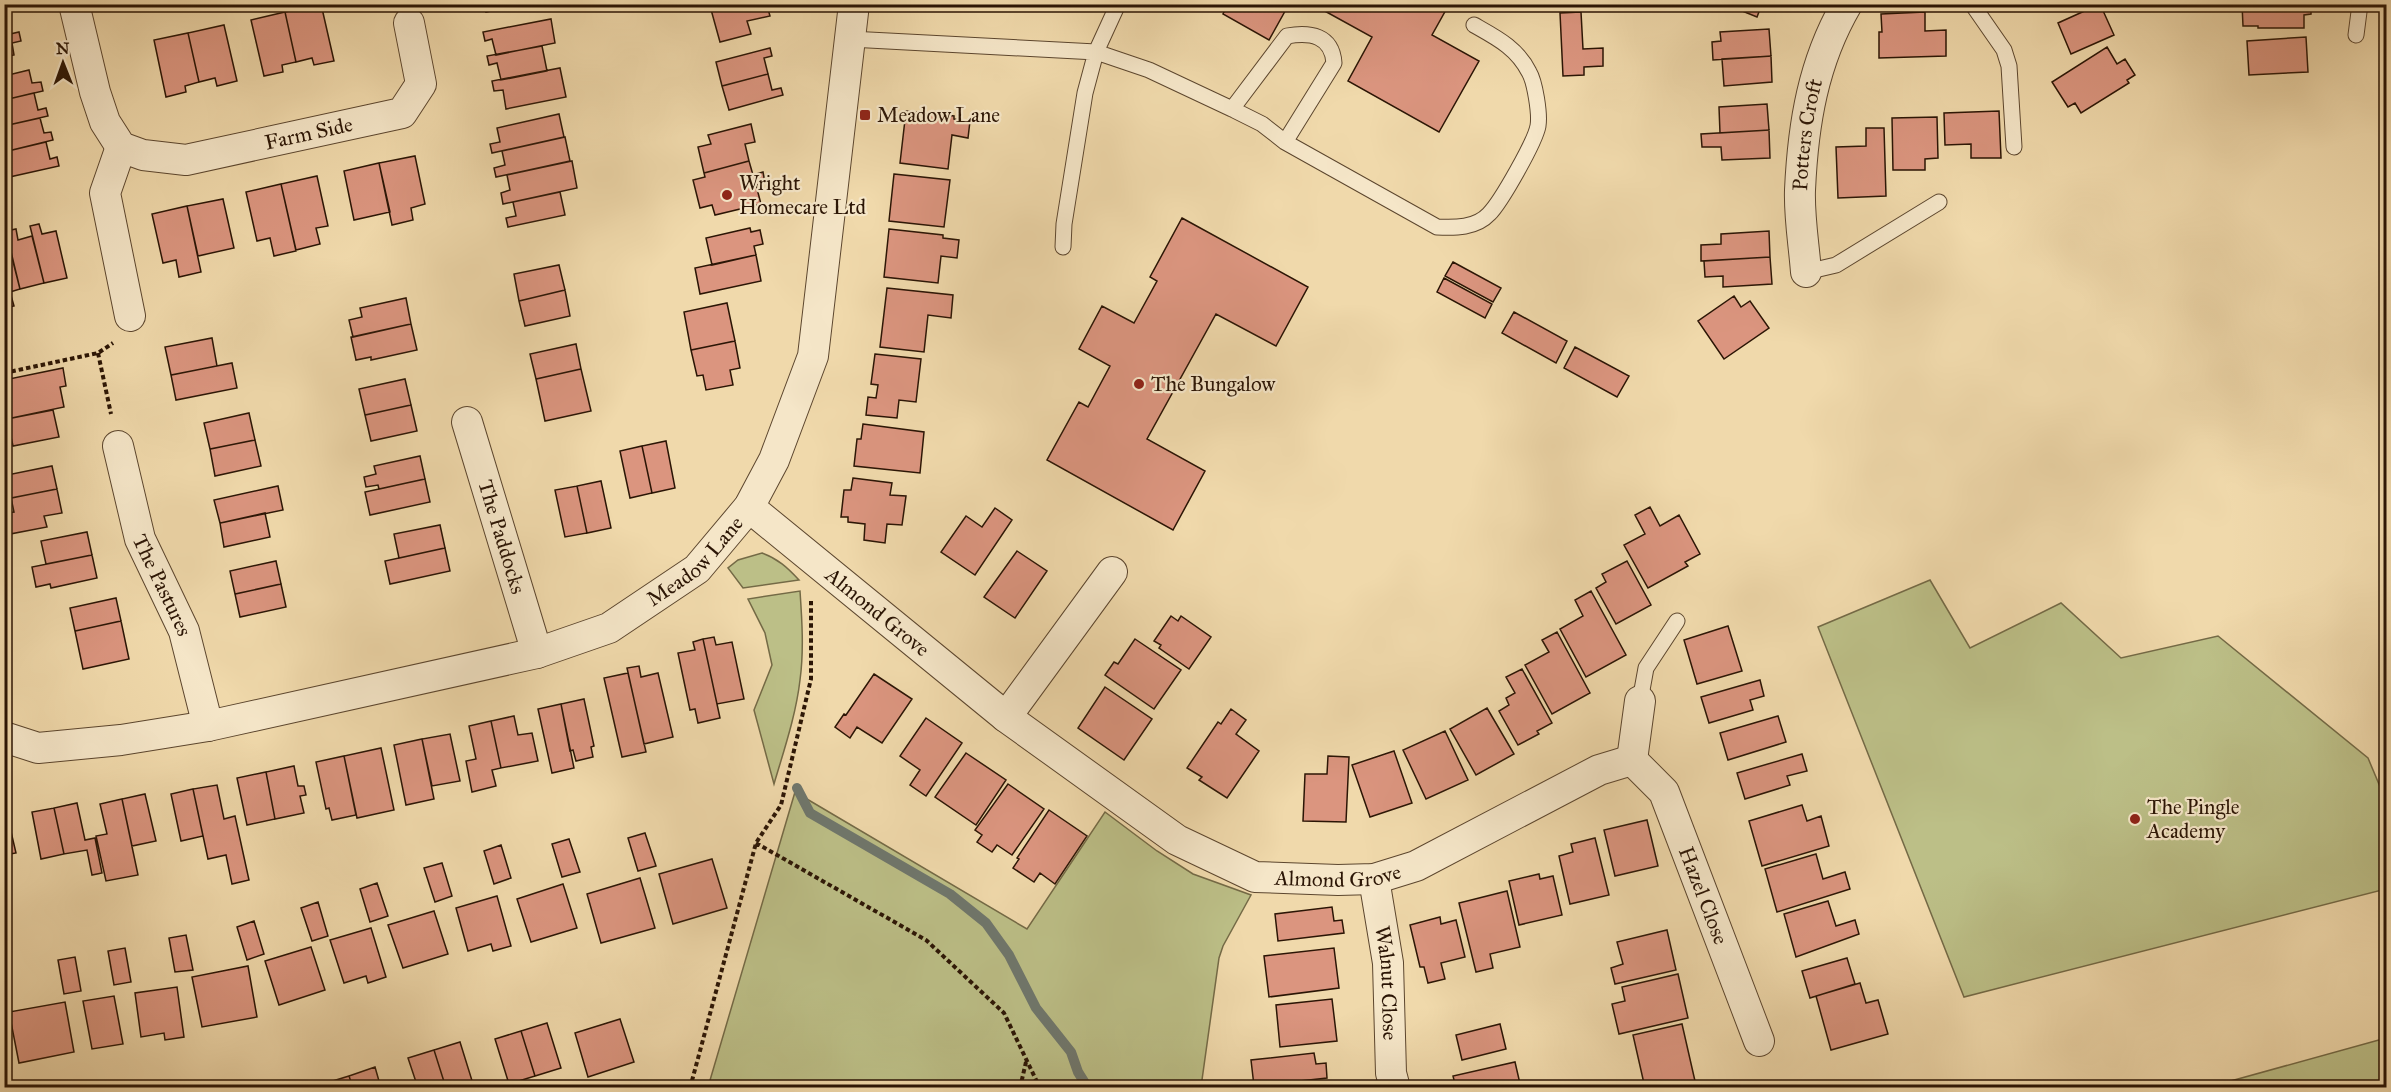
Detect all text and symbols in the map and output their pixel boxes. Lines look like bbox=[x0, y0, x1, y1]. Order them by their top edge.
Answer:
north arrow bbox=[33, 33, 93, 93]
text: N bbox=[56, 39, 70, 58]
street label: Potters Croft bbox=[1787, 75, 1828, 192]
place label: Meadow Lane bbox=[877, 102, 1000, 128]
marker: Meadow Lane bbox=[858, 108, 872, 122]
street label: Farm Side bbox=[262, 111, 355, 156]
place label: Wright Homecare Ltd bbox=[739, 170, 867, 220]
marker: Wright Homecare Ltd bbox=[720, 188, 734, 202]
place label: The Bungalow bbox=[1151, 371, 1276, 397]
marker: The Bungalow bbox=[1132, 377, 1146, 391]
street label: The Paddocks bbox=[472, 477, 531, 597]
street label: Meadow Lane bbox=[642, 511, 749, 612]
street label: The Pastures bbox=[127, 530, 198, 639]
street label: Almond Grove bbox=[819, 561, 935, 662]
place label: The Pingle Academy bbox=[2146, 794, 2240, 844]
marker: The Pingle Academy bbox=[2128, 812, 2142, 826]
street label: Hazel Close bbox=[1673, 843, 1734, 948]
street label: Almond Grove bbox=[1273, 858, 1404, 893]
street label: Walnut Close bbox=[1369, 924, 1403, 1041]

